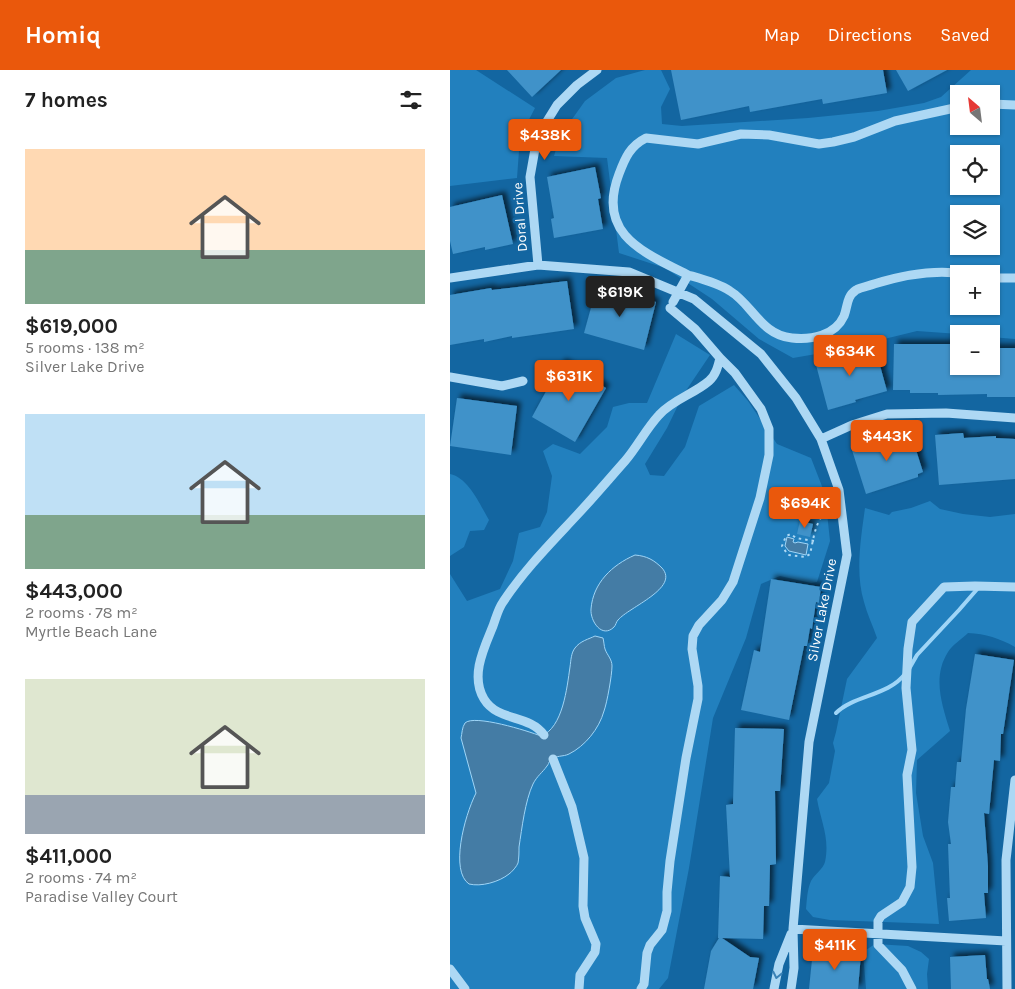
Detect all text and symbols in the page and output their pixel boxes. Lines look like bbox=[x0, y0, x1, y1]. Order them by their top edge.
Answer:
text: Homiq bbox=[25, 21, 101, 49]
text: Map bbox=[764, 24, 800, 46]
text: Directions bbox=[828, 24, 912, 46]
text: Saved bbox=[940, 24, 990, 46]
north arrow bbox=[950, 85, 1000, 135]
map controls bbox=[950, 85, 1000, 375]
icon: filters bbox=[397, 86, 425, 114]
text: 7 homes bbox=[25, 88, 108, 112]
pin: $438K bbox=[510, 118, 580, 161]
text: $438K bbox=[519, 125, 571, 144]
button: locate bbox=[950, 145, 1000, 195]
icon: home bbox=[180, 182, 270, 272]
street label: Doral Drive bbox=[509, 182, 531, 252]
button: layers bbox=[950, 205, 1000, 255]
button: + bbox=[950, 265, 1000, 315]
pin: $619K bbox=[585, 276, 655, 318]
text: $619K bbox=[597, 282, 643, 301]
text: $619,000 bbox=[25, 314, 118, 338]
button: − bbox=[950, 325, 1000, 375]
pin: $634K bbox=[815, 334, 885, 377]
text: 5 rooms · 138 m² bbox=[25, 338, 145, 357]
text: $634K bbox=[825, 341, 875, 360]
text: Silver Lake Drive bbox=[25, 357, 144, 376]
pin: $631K bbox=[534, 360, 604, 402]
text: $631K bbox=[546, 366, 592, 385]
pin: $443K bbox=[852, 420, 922, 462]
text: $443K bbox=[862, 426, 912, 445]
icon: home bbox=[180, 447, 270, 537]
pin: $694K bbox=[770, 486, 840, 529]
text: $694K bbox=[780, 493, 830, 512]
street label: Silver Lake Drive bbox=[804, 557, 840, 663]
text: $443,000 bbox=[25, 579, 123, 603]
text: 2 rooms · 78 m² bbox=[25, 603, 138, 622]
text: Myrtle Beach Lane bbox=[25, 622, 157, 641]
icon: home bbox=[180, 712, 270, 802]
text: $411,000 bbox=[25, 844, 112, 868]
text: 2 rooms · 74 m² bbox=[25, 868, 137, 887]
text: Paradise Valley Court bbox=[25, 887, 178, 906]
pin: $411K bbox=[800, 928, 870, 971]
text: $411K bbox=[814, 935, 856, 954]
one-way arrow bbox=[772, 971, 783, 980]

